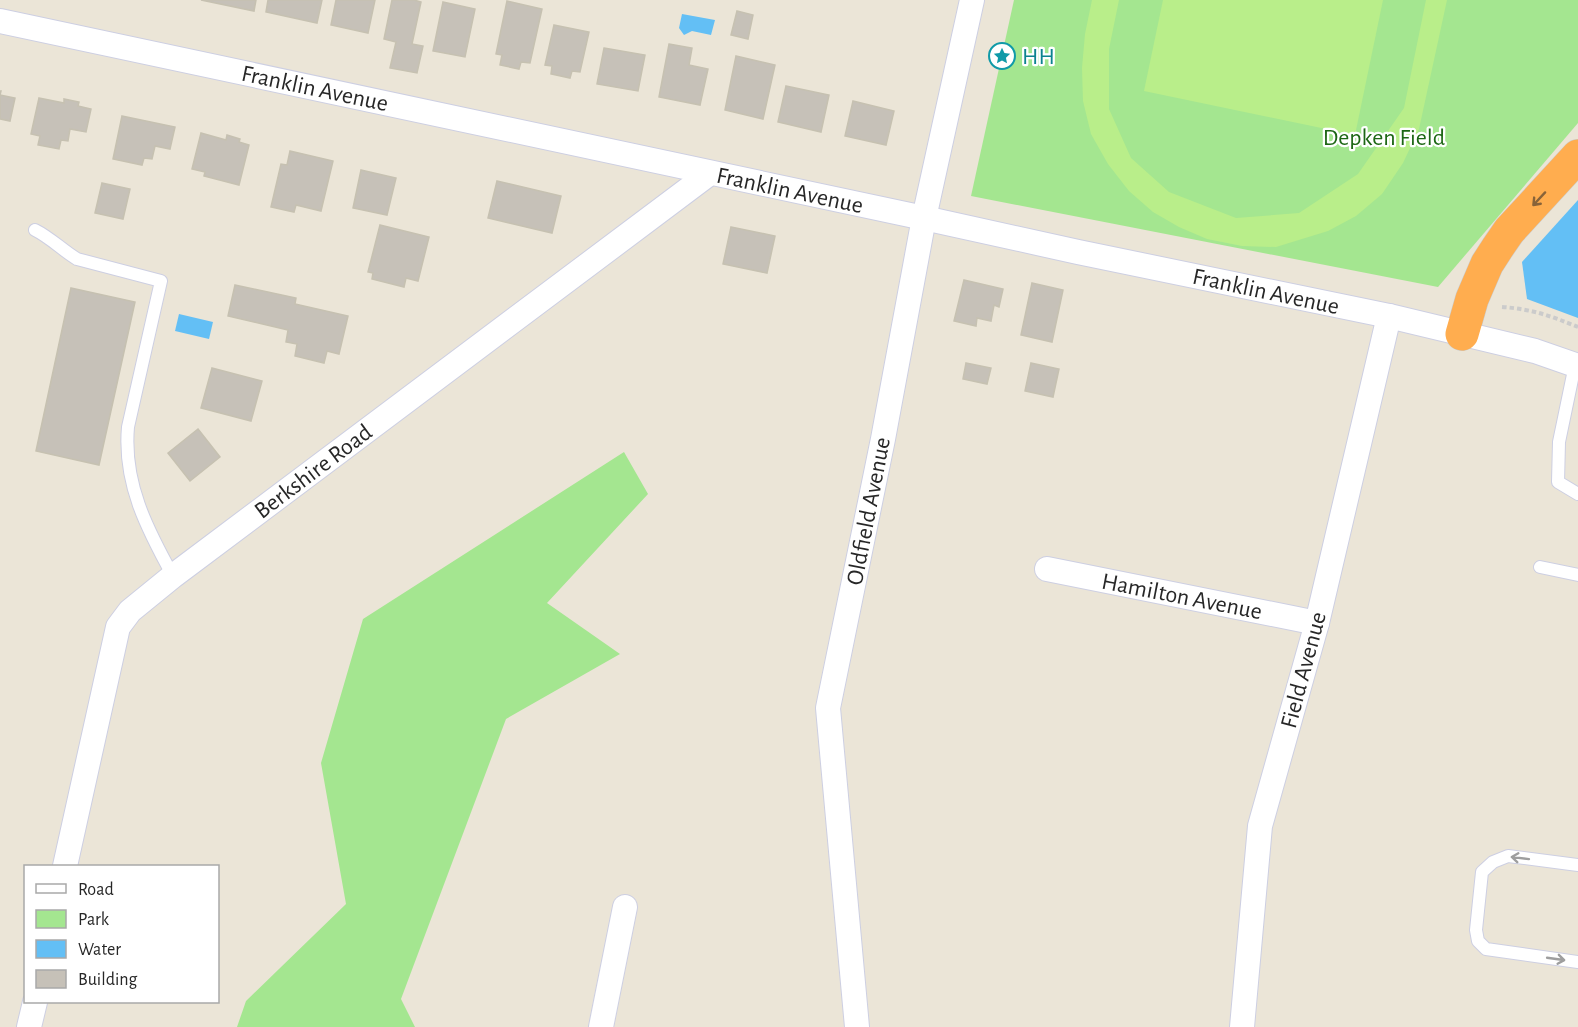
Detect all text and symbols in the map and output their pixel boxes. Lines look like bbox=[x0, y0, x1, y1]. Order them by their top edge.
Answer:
place icon: HH bbox=[987, 41, 1017, 71]
place label: HH bbox=[1022, 45, 1055, 69]
street label: Franklin Avenue bbox=[239, 62, 390, 116]
park label: Depken Field bbox=[1323, 126, 1445, 150]
street label: Franklin Avenue bbox=[714, 164, 865, 218]
one-way arrow bbox=[1532, 192, 1546, 207]
street label: Franklin Avenue bbox=[1190, 265, 1341, 319]
street label: Berkshire Road bbox=[250, 420, 377, 524]
street label: Oldfield Avenue bbox=[843, 435, 895, 587]
street label: Hamilton Avenue bbox=[1100, 570, 1264, 624]
street label: Field Avenue bbox=[1277, 609, 1331, 731]
one-way arrow bbox=[1511, 852, 1530, 863]
legend bbox=[24, 865, 219, 1003]
text: Road bbox=[78, 881, 114, 899]
text: Park bbox=[78, 911, 110, 929]
text: Water bbox=[78, 941, 121, 959]
one-way arrow bbox=[1545, 953, 1565, 964]
text: Building bbox=[78, 971, 138, 989]

